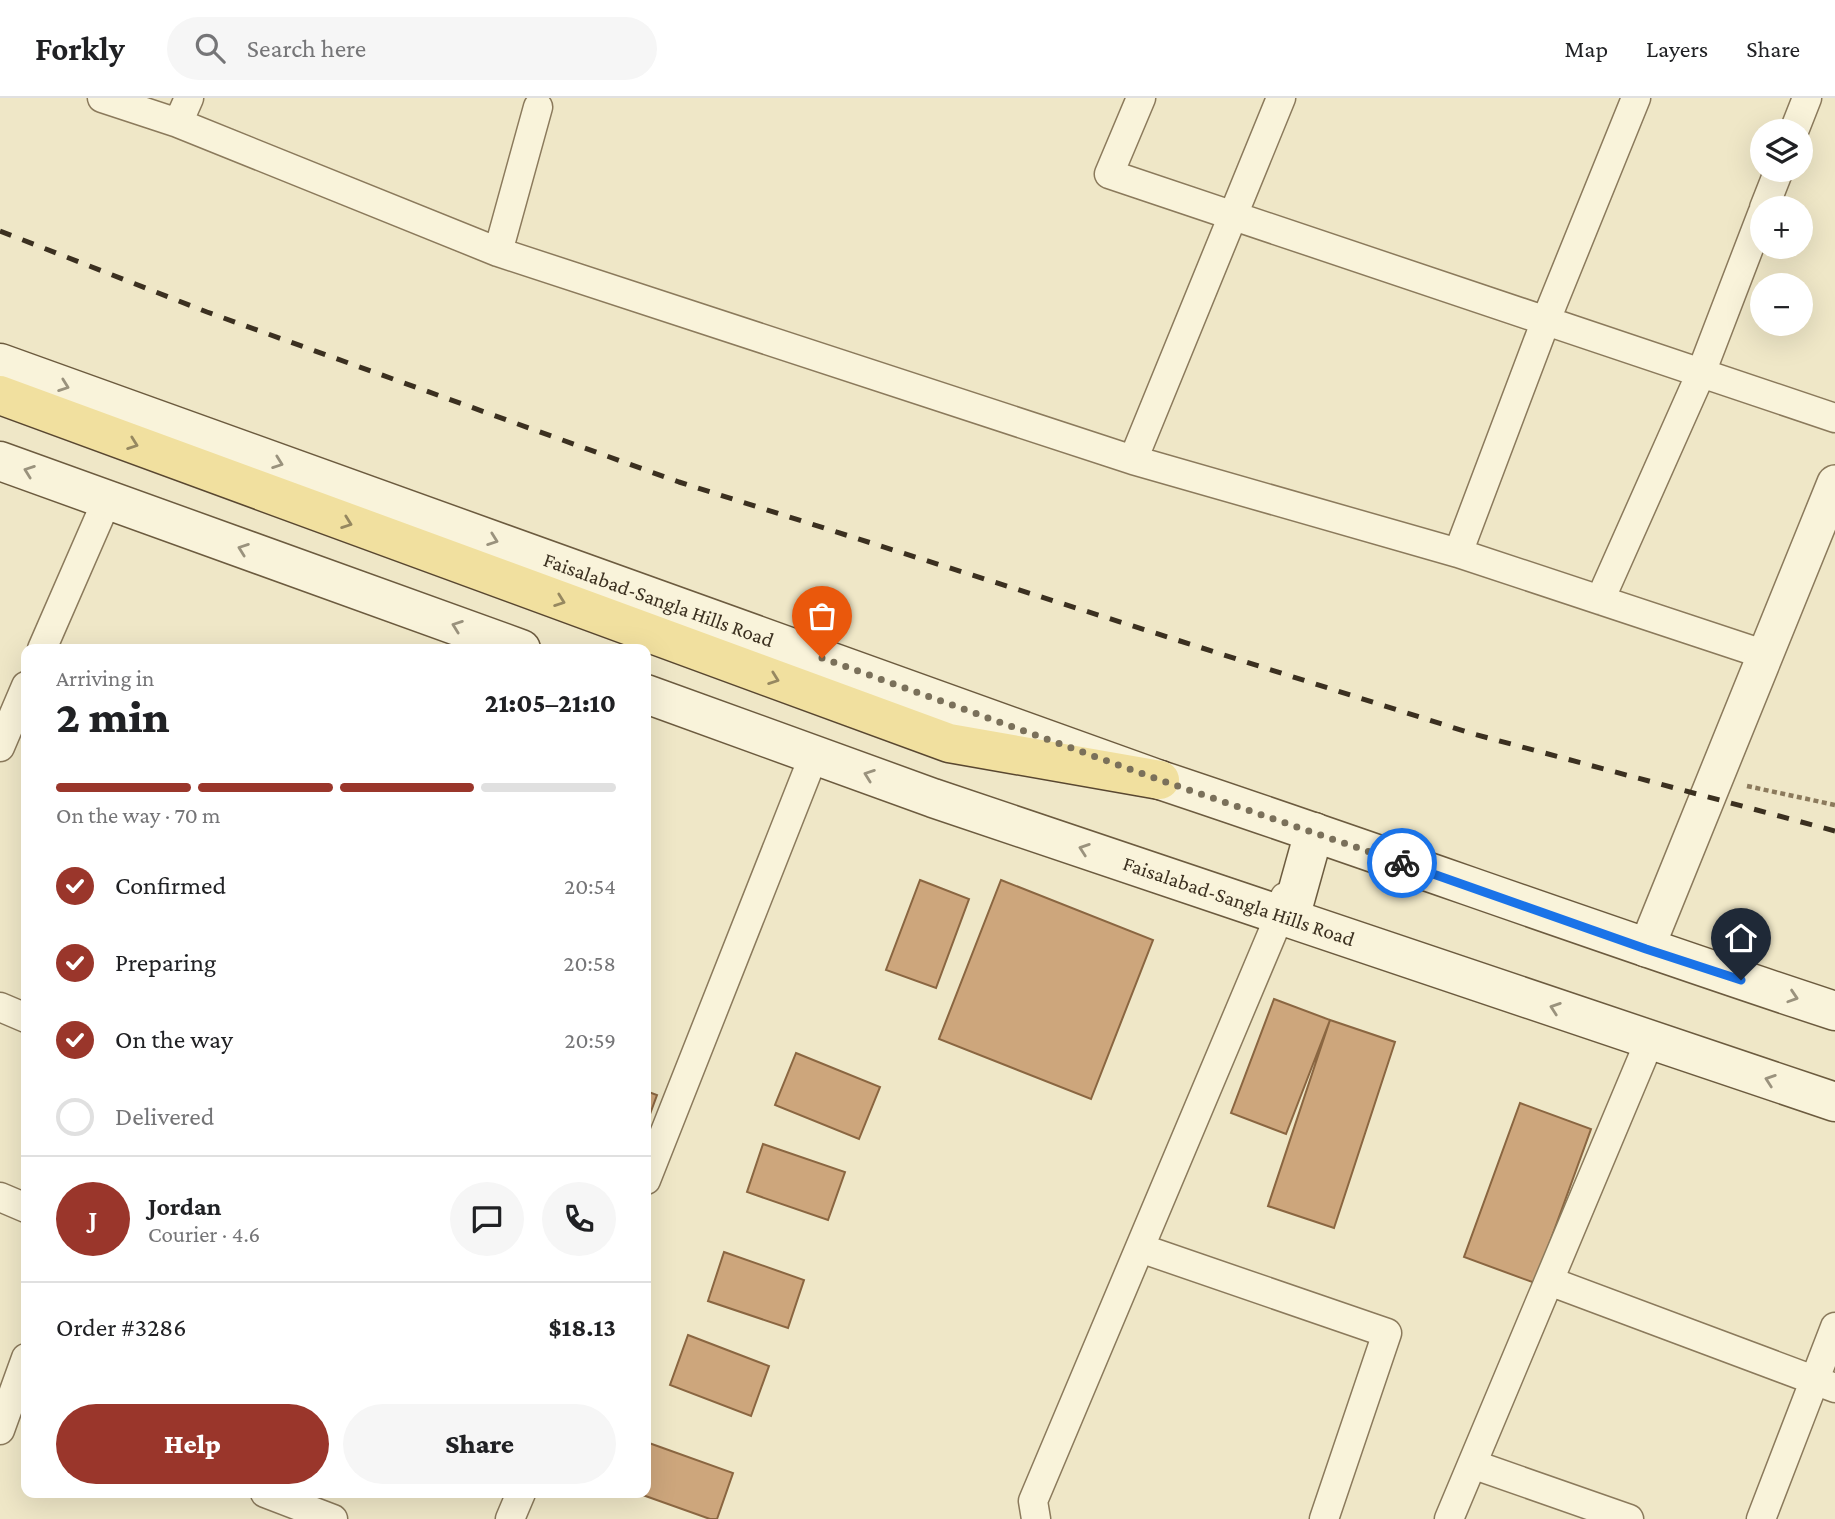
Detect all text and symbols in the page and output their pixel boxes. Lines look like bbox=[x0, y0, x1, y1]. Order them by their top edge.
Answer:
search box bbox=[167, 17, 657, 80]
icon: search bbox=[191, 29, 229, 67]
text: Forkly bbox=[35, 30, 125, 67]
text: Search here bbox=[247, 34, 366, 63]
text: Map bbox=[1564, 35, 1608, 62]
text: Layers bbox=[1646, 35, 1708, 62]
text: Share bbox=[1746, 35, 1800, 62]
map controls bbox=[1750, 119, 1813, 336]
button: layers bbox=[1750, 119, 1813, 182]
button: + bbox=[1750, 196, 1813, 259]
button: − bbox=[1750, 273, 1813, 336]
one-way arrow bbox=[58, 378, 70, 392]
one-way arrow bbox=[127, 436, 139, 450]
one-way arrow bbox=[272, 455, 284, 469]
one-way arrow bbox=[24, 466, 36, 480]
one-way arrow bbox=[340, 514, 352, 528]
one-way arrow bbox=[486, 532, 498, 546]
one-way arrow bbox=[237, 543, 250, 557]
street label: Faisalabad-Sangla Hills Road bbox=[540, 547, 777, 652]
pin bbox=[792, 586, 852, 658]
one-way arrow bbox=[554, 593, 566, 607]
icon: bag bbox=[803, 597, 841, 635]
one-way arrow bbox=[451, 620, 463, 634]
text: Arriving in bbox=[56, 665, 154, 691]
one-way arrow bbox=[767, 671, 779, 685]
text: 21:05–21:10 bbox=[485, 689, 616, 718]
text: 2 min bbox=[56, 691, 170, 742]
one-way arrow bbox=[863, 769, 875, 783]
text: On the way · 70 m bbox=[56, 802, 221, 828]
courier bbox=[1367, 828, 1437, 898]
one-way arrow bbox=[1078, 843, 1090, 857]
icon: bike bbox=[1383, 844, 1421, 882]
street label: Faisalabad-Sangla Hills Road bbox=[1120, 851, 1358, 951]
icon: check bbox=[56, 867, 94, 905]
text: Confirmed bbox=[115, 871, 226, 900]
text: 20:54 bbox=[564, 873, 616, 899]
pin bbox=[1711, 908, 1771, 980]
icon: home bbox=[1722, 919, 1760, 957]
icon: check bbox=[56, 944, 94, 982]
text: Preparing bbox=[115, 948, 216, 977]
text: 20:58 bbox=[564, 950, 616, 976]
one-way arrow bbox=[1787, 989, 1799, 1003]
one-way arrow bbox=[1549, 1002, 1561, 1016]
icon: check bbox=[56, 1021, 94, 1059]
text: On the way bbox=[115, 1025, 233, 1054]
text: 20:59 bbox=[565, 1027, 616, 1053]
one-way arrow bbox=[1765, 1074, 1777, 1089]
text: Delivered bbox=[115, 1102, 214, 1131]
button: chat bbox=[450, 1182, 524, 1256]
button: phone bbox=[542, 1182, 616, 1256]
text: Jordan bbox=[148, 1192, 222, 1221]
text: J bbox=[89, 1205, 97, 1234]
text: Courier · 4.6 bbox=[148, 1221, 260, 1247]
text: Order #3286 bbox=[56, 1313, 187, 1342]
text: $18.13 bbox=[549, 1313, 616, 1342]
button: Help bbox=[56, 1404, 329, 1484]
button: Share bbox=[343, 1404, 616, 1484]

